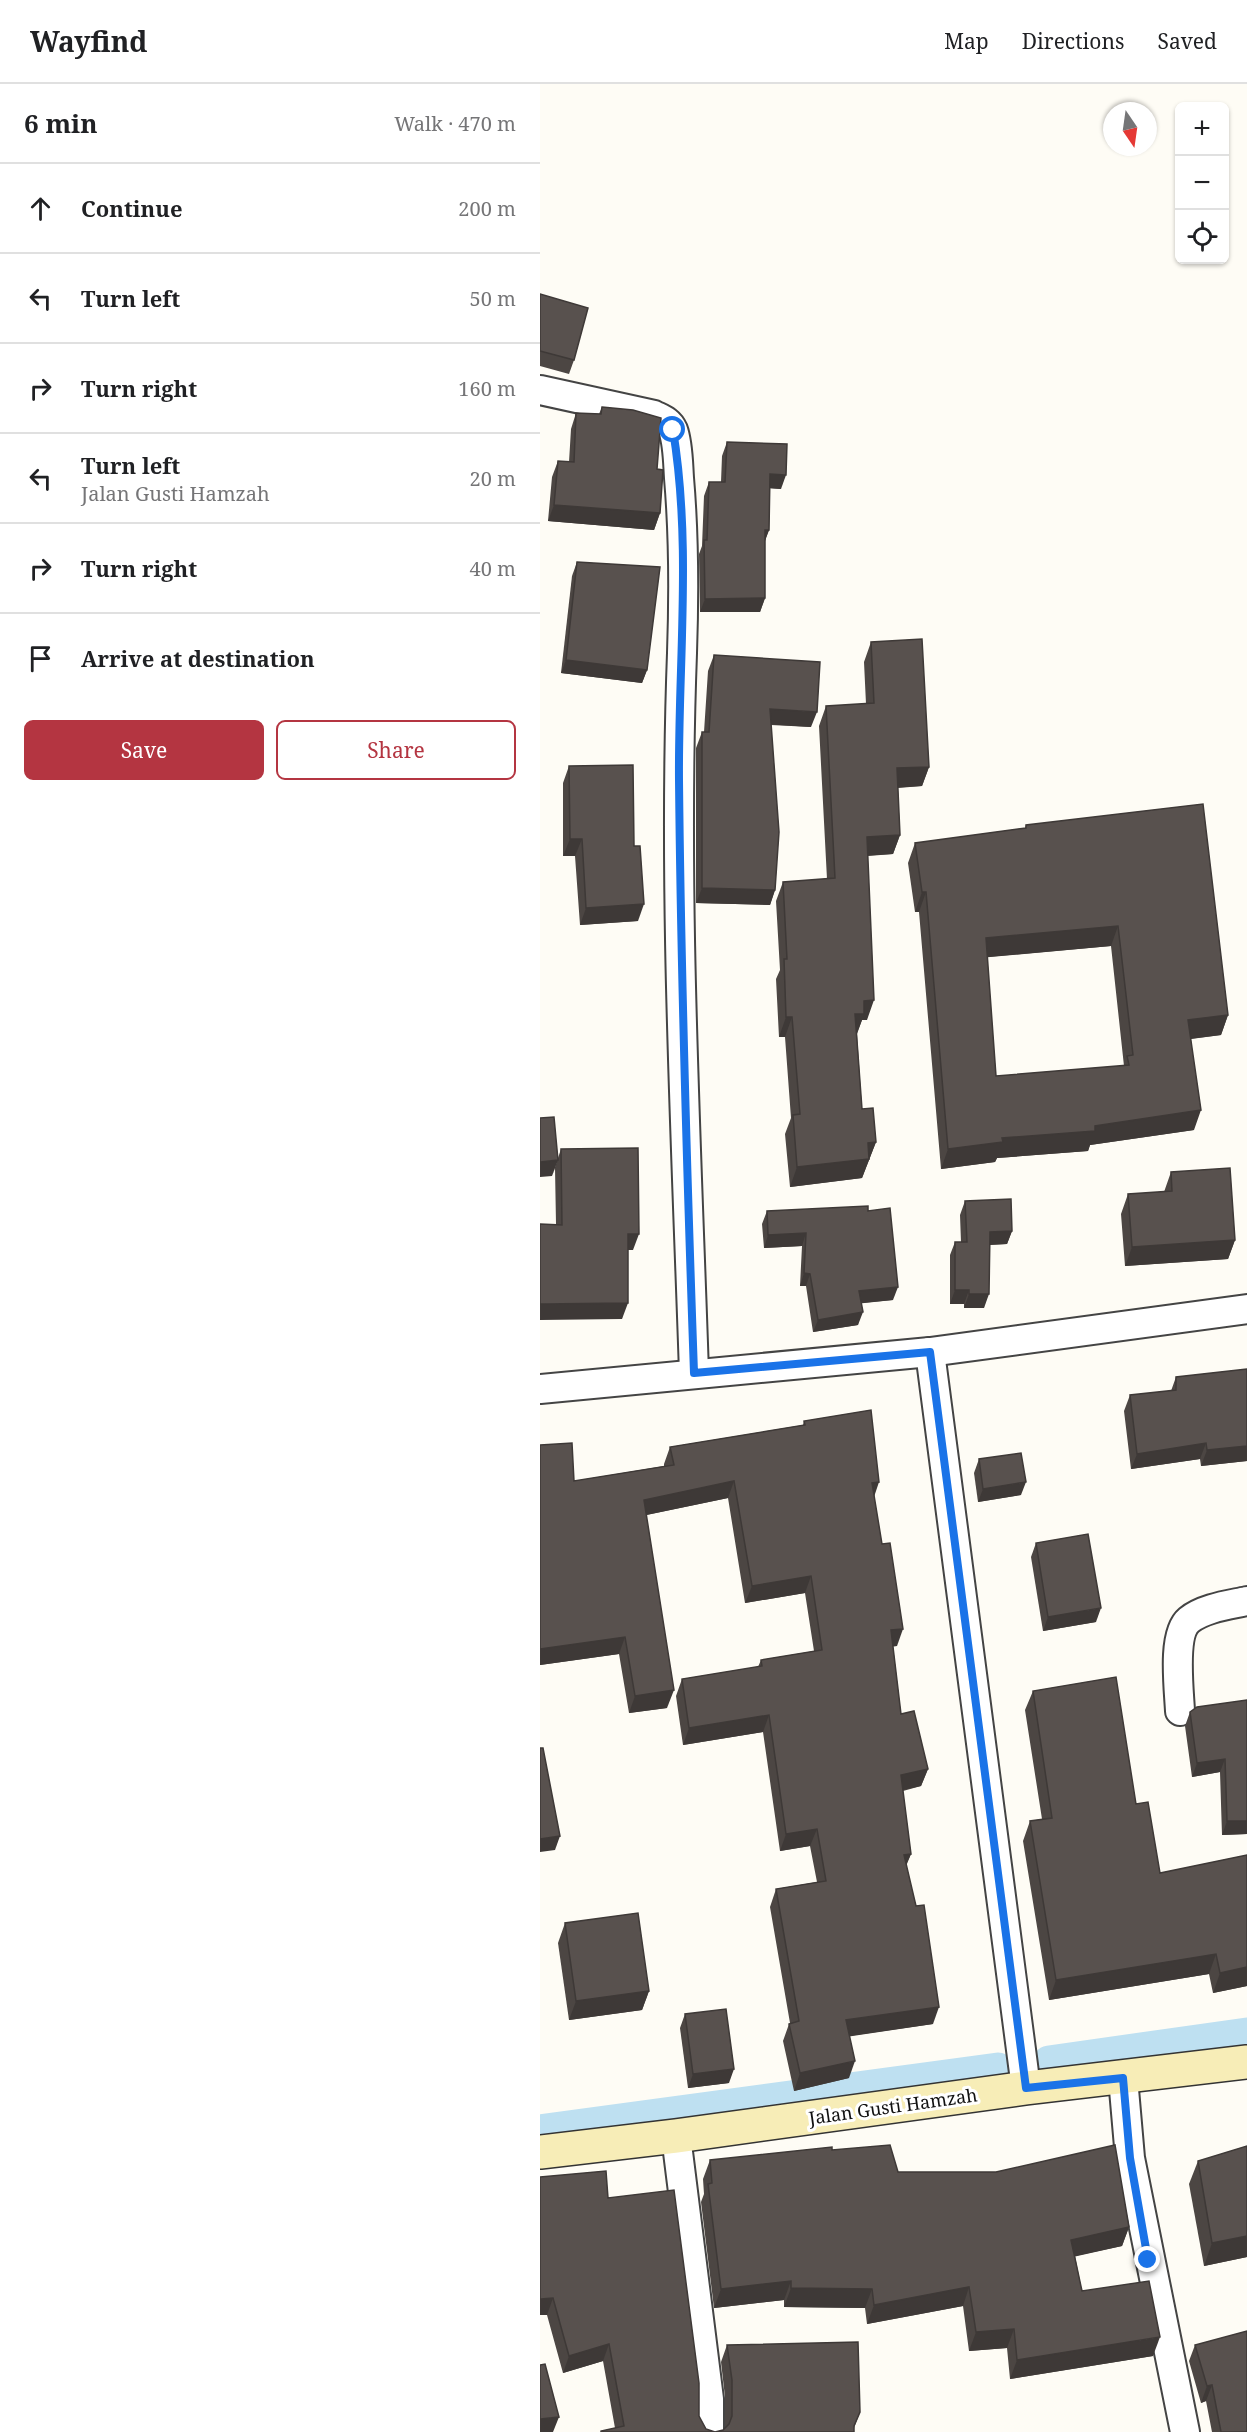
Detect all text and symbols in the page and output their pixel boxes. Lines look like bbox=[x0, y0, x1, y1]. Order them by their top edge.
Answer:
text: Wayfind bbox=[30, 22, 148, 60]
text: Map bbox=[944, 27, 989, 55]
text: Directions bbox=[1022, 27, 1124, 55]
text: Saved bbox=[1157, 27, 1217, 55]
north arrow bbox=[1103, 102, 1157, 156]
map controls bbox=[1175, 102, 1229, 264]
button: + bbox=[1175, 102, 1229, 156]
text: 6 min bbox=[24, 105, 98, 141]
text: Walk · 470 m bbox=[394, 110, 516, 137]
button: − bbox=[1175, 156, 1229, 210]
icon: ahead bbox=[24, 192, 57, 225]
text: Continue bbox=[81, 193, 183, 223]
text: 200 m bbox=[458, 195, 516, 222]
button: locate bbox=[1175, 210, 1229, 264]
icon: left bbox=[24, 282, 57, 315]
text: Turn left bbox=[81, 283, 180, 313]
text: 50 m bbox=[470, 285, 516, 312]
icon: right bbox=[24, 372, 57, 405]
text: Turn right bbox=[81, 373, 197, 403]
text: 160 m bbox=[458, 375, 516, 402]
route start bbox=[659, 416, 685, 442]
text: Turn left bbox=[81, 450, 180, 480]
icon: left bbox=[24, 462, 57, 495]
text: 20 m bbox=[470, 465, 516, 492]
text: Jalan Gusti Hamzah bbox=[81, 480, 270, 507]
icon: right bbox=[24, 552, 57, 585]
text: Turn right bbox=[81, 553, 197, 583]
text: 40 m bbox=[470, 555, 516, 582]
icon: arrive bbox=[24, 642, 57, 675]
text: Arrive at destination bbox=[81, 643, 315, 673]
button: Save bbox=[24, 720, 264, 780]
button: Share bbox=[276, 720, 516, 780]
street label: Jalan Gusti Hamzah bbox=[806, 2082, 979, 2130]
route end bbox=[1134, 2246, 1160, 2272]

